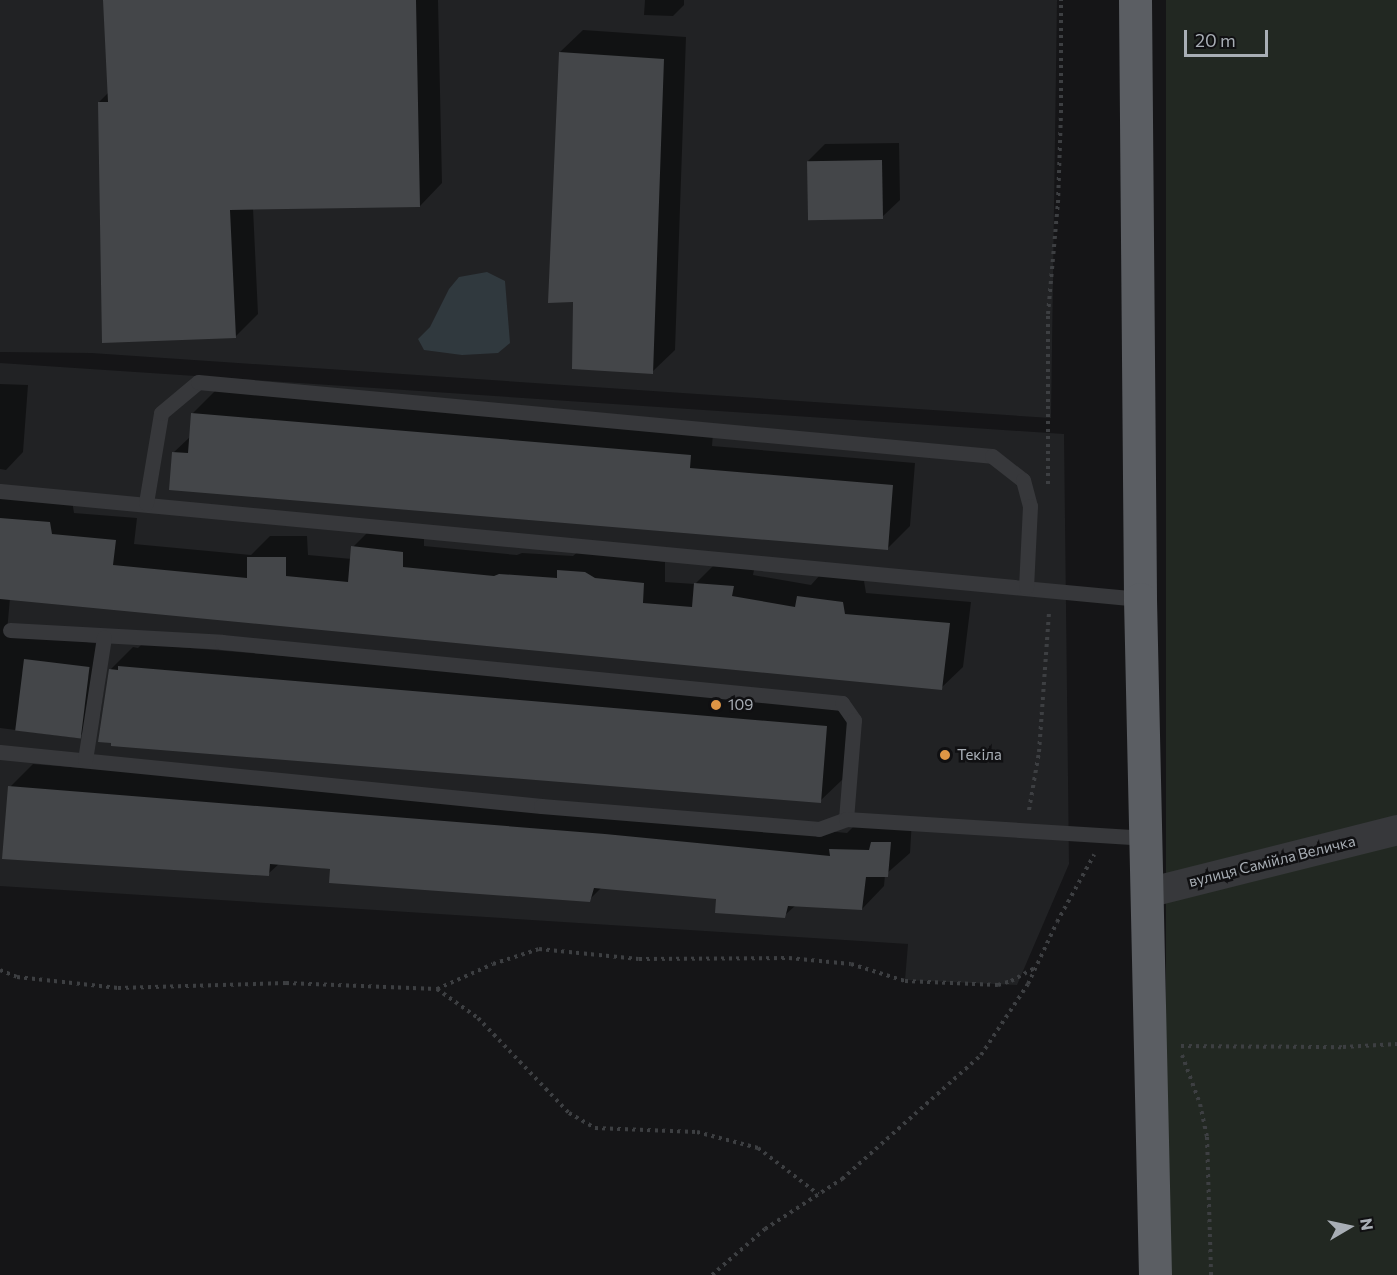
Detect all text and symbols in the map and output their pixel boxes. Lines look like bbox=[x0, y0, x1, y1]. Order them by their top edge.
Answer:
scale bar bbox=[1187, 18, 1271, 56]
text: 20 m bbox=[1195, 29, 1236, 51]
place label: 109 bbox=[728, 696, 753, 714]
marker: 109 bbox=[709, 698, 723, 712]
place label: Текіла bbox=[957, 746, 1002, 764]
marker: Текіла bbox=[938, 748, 952, 762]
street label: вулиця Самійла Величка bbox=[1187, 832, 1357, 890]
north arrow bbox=[1319, 1197, 1379, 1257]
text: N bbox=[1357, 1217, 1378, 1232]

